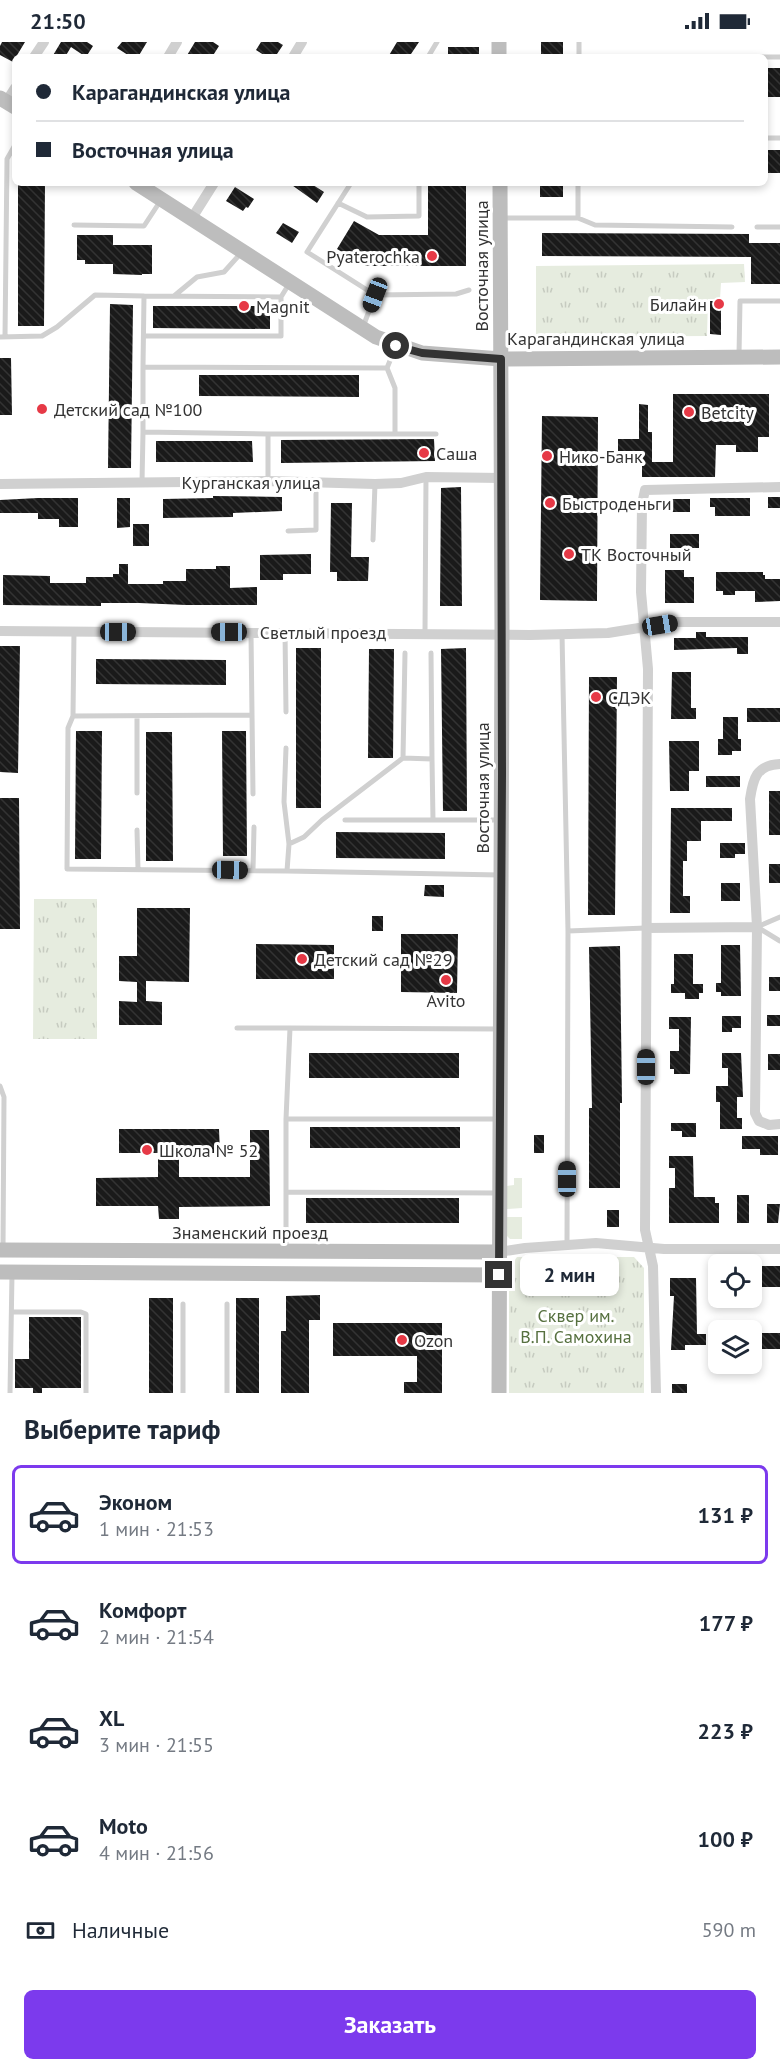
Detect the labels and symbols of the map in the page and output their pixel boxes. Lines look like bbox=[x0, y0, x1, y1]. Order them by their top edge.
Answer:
street label: Восточная улица bbox=[470, 200, 493, 332]
place label: Pyaterochka bbox=[326, 245, 420, 268]
marker: Pyaterochka bbox=[425, 249, 439, 263]
car bbox=[360, 275, 390, 315]
place label: Билайн bbox=[650, 293, 707, 316]
place label: Magnit bbox=[256, 295, 310, 318]
marker: Билайн bbox=[712, 297, 726, 311]
marker: Magnit bbox=[237, 299, 251, 313]
street label: Карагандинская улица bbox=[507, 327, 685, 350]
route start bbox=[382, 332, 409, 359]
place label: Детский сад №100 bbox=[54, 398, 202, 421]
place label: Betcity bbox=[701, 401, 755, 424]
marker: Детский сад №100 bbox=[35, 402, 49, 416]
marker: Betcity bbox=[682, 405, 696, 419]
place label: Саша bbox=[436, 442, 477, 465]
place label: Нико-Банк bbox=[559, 445, 643, 468]
marker: Саша bbox=[417, 446, 431, 460]
marker: Нико-Банк bbox=[540, 449, 554, 463]
street label: Курганская улица bbox=[181, 471, 321, 494]
place label: Быстроденьги bbox=[562, 492, 671, 515]
marker: Быстроденьги bbox=[543, 496, 557, 510]
place label: ТК Восточный bbox=[581, 543, 692, 566]
marker: ТК Восточный bbox=[562, 547, 576, 561]
car bbox=[641, 613, 679, 637]
street label: Светлый проезд bbox=[260, 621, 387, 644]
car bbox=[100, 623, 136, 641]
car bbox=[211, 623, 247, 641]
place label: СДЭК bbox=[608, 686, 651, 709]
marker: СДЭК bbox=[589, 690, 603, 704]
street label: Восточная улица bbox=[471, 722, 494, 854]
car bbox=[212, 861, 248, 879]
place label: Детский сад №29 bbox=[314, 948, 452, 971]
marker: Детский сад №29 bbox=[295, 952, 309, 966]
marker: Avito bbox=[439, 973, 453, 987]
place label: Avito bbox=[427, 989, 465, 1012]
car bbox=[637, 1049, 655, 1085]
place label: Школа № 52 bbox=[159, 1139, 258, 1162]
marker: Школа № 52 bbox=[140, 1143, 154, 1157]
car bbox=[558, 1161, 576, 1197]
street label: Знаменский проезд bbox=[172, 1221, 328, 1244]
callout: 2 мин bbox=[520, 1254, 619, 1296]
route end bbox=[485, 1261, 512, 1288]
park label: Сквер им. В.П. Самохина bbox=[520, 1304, 632, 1348]
place label: Ozon bbox=[414, 1329, 453, 1352]
marker: Ozon bbox=[395, 1333, 409, 1347]

